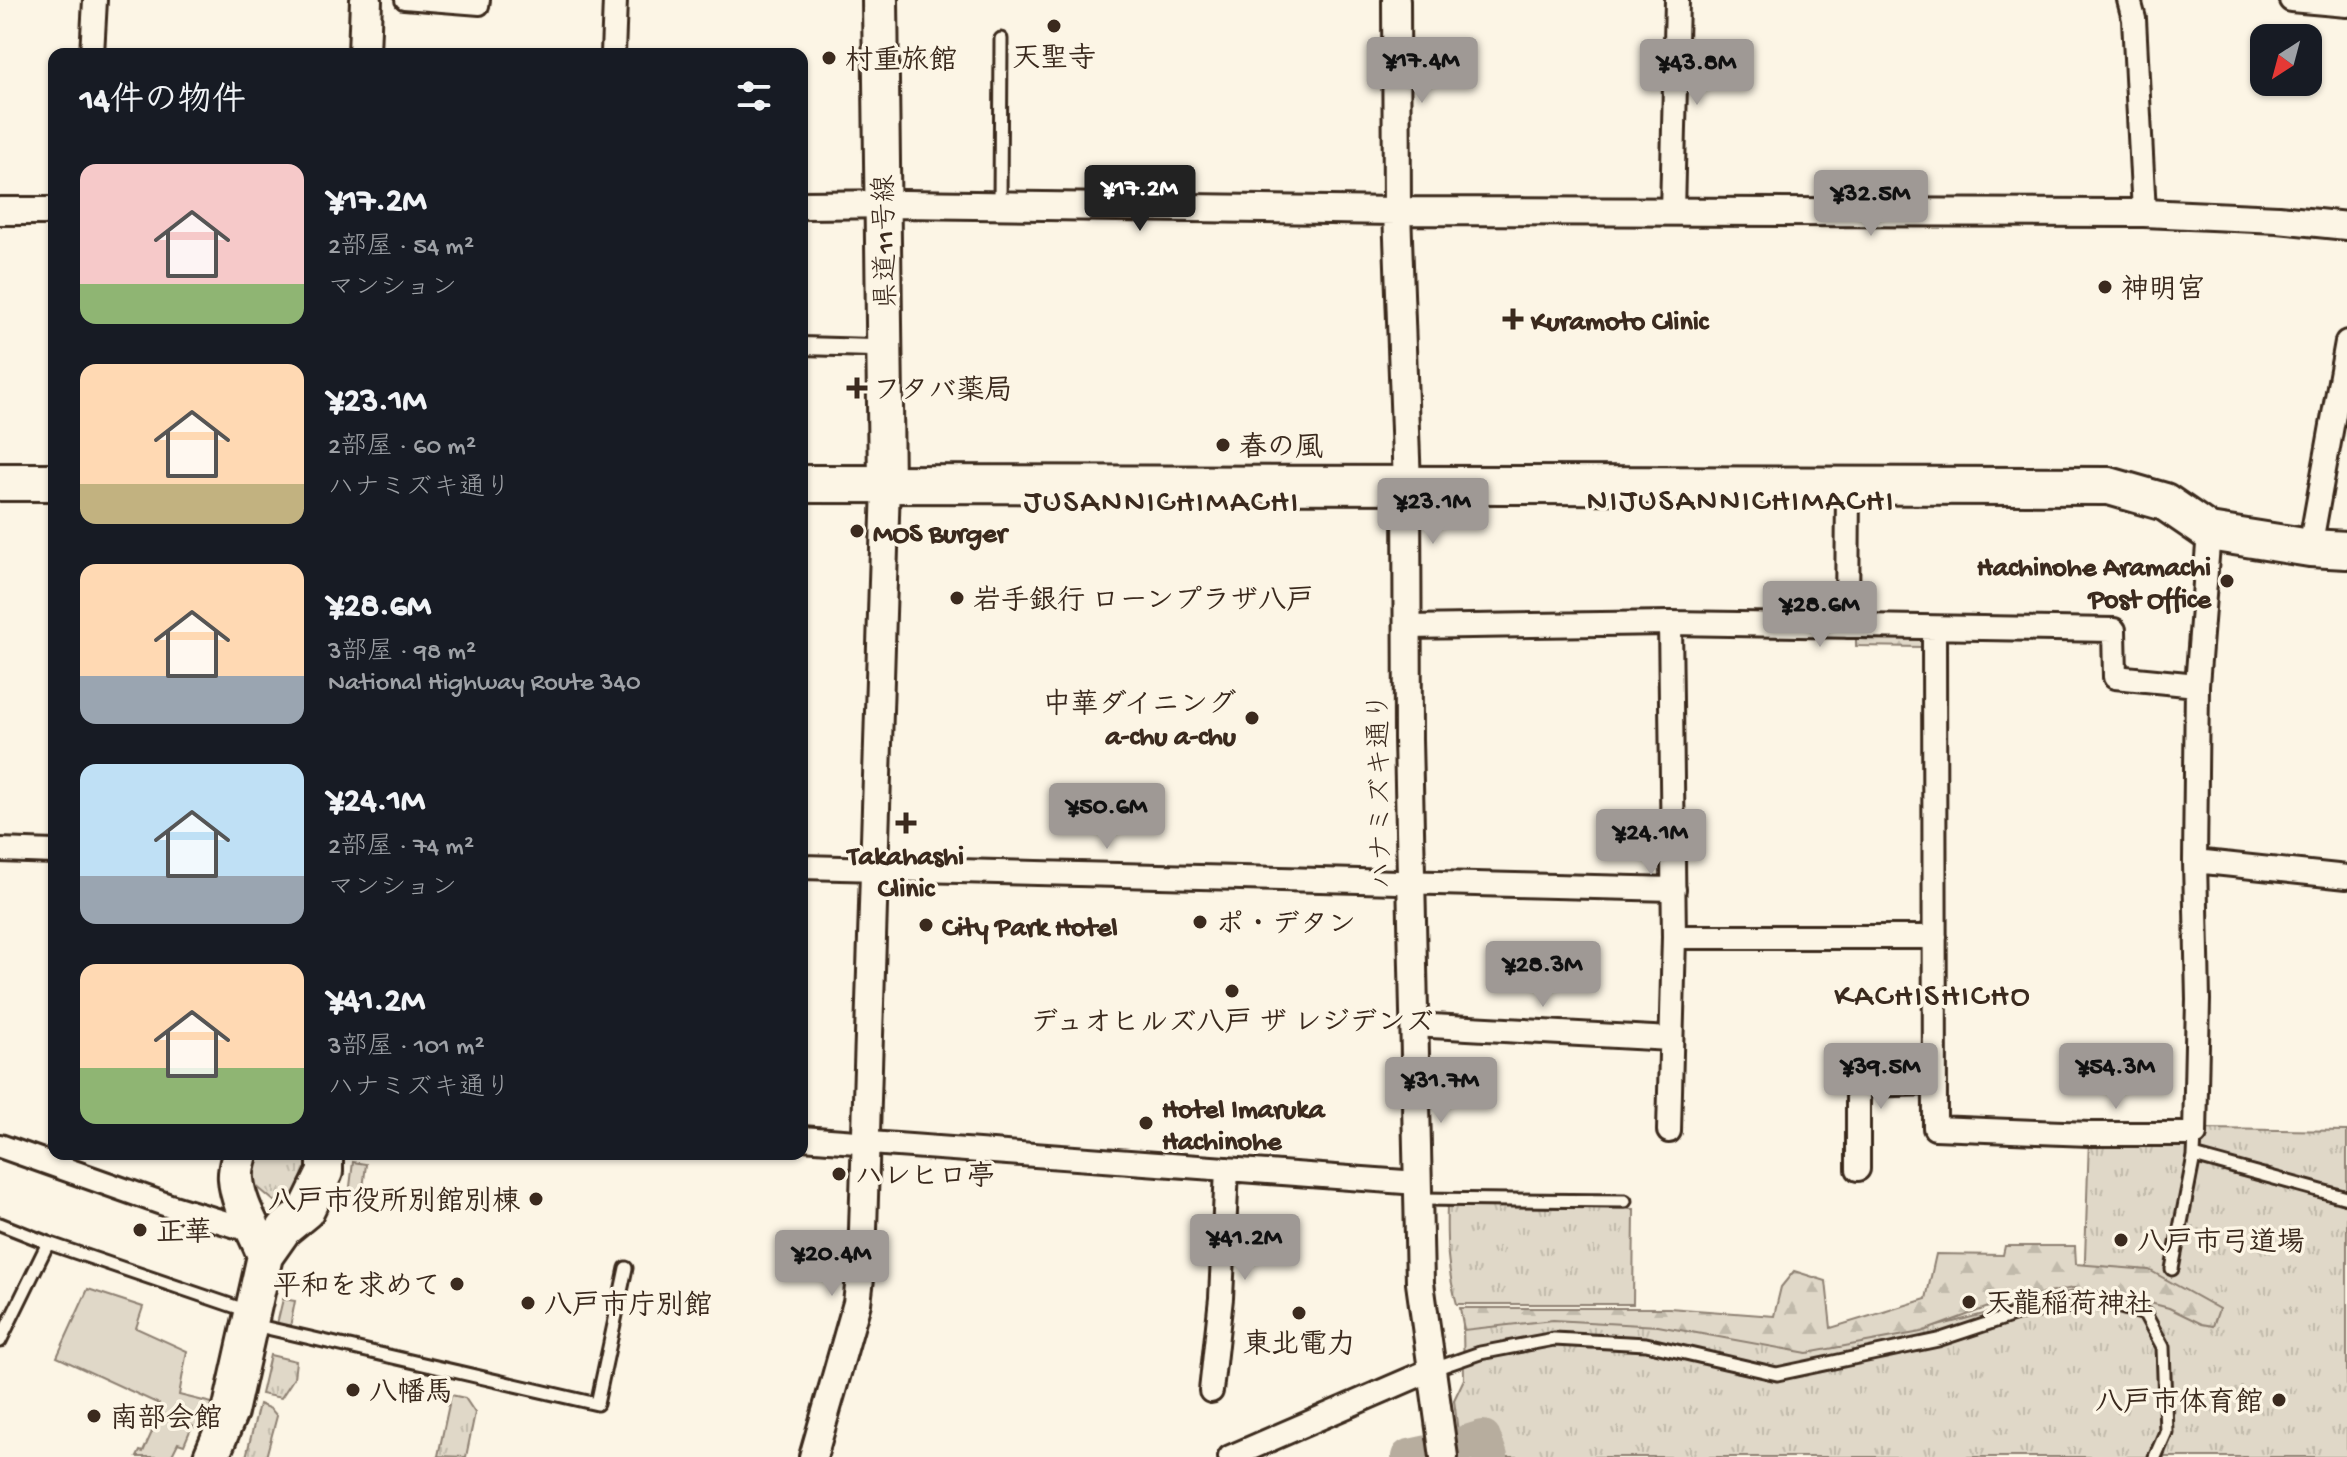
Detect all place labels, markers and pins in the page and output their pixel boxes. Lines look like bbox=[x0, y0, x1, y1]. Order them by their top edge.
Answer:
marker: 天聖寺 bbox=[1045, 17, 1063, 35]
pin: ¥17.4M bbox=[1357, 37, 1487, 105]
pin: ¥43.8M bbox=[1632, 39, 1762, 107]
place label: 天聖寺 bbox=[1012, 42, 1096, 77]
place label: 村重旅館 bbox=[845, 45, 957, 79]
marker: 村重旅館 bbox=[820, 49, 838, 67]
pin: ¥17.2M bbox=[1075, 165, 1205, 233]
pin: ¥32.5M bbox=[1806, 170, 1936, 238]
place label: 神明宮 bbox=[2121, 273, 2205, 308]
marker: 神明宮 bbox=[2096, 278, 2114, 296]
place label: Kuramoto Clinic bbox=[1530, 307, 1710, 340]
marker: Kuramoto Clinic bbox=[1502, 308, 1524, 330]
place label: フタバ薬局 bbox=[873, 375, 1012, 409]
marker: フタバ薬局 bbox=[848, 379, 866, 397]
place label: 春の風 bbox=[1239, 431, 1323, 466]
marker: 春の風 bbox=[1214, 436, 1232, 454]
pin: ¥23.1M bbox=[1368, 478, 1498, 546]
place label: MOS Burger bbox=[873, 519, 1010, 552]
marker: MOS Burger bbox=[848, 522, 866, 540]
place label: Hachinohe Aramachi Post Office bbox=[1977, 553, 2213, 618]
marker: Hachinohe Aramachi Post Office bbox=[2218, 572, 2236, 590]
pin: ¥28.6M bbox=[1755, 581, 1885, 649]
place label: 岩手銀行 ローンプラザ八戸 bbox=[973, 585, 1314, 619]
marker: 岩手銀行 ローンプラザ八戸 bbox=[948, 589, 966, 607]
place label: 中華ダイニング a-chu a-chu bbox=[1043, 688, 1237, 755]
marker: 中華ダイニング a-chu a-chu bbox=[1243, 709, 1261, 727]
pin: ¥50.6M bbox=[1042, 783, 1172, 851]
pin: ¥24.1M bbox=[1586, 809, 1716, 877]
marker: Takahashi Clinic bbox=[895, 812, 917, 834]
place label: Takahashi Clinic bbox=[846, 842, 964, 907]
place label: ポ・デタン bbox=[1216, 910, 1356, 943]
place label: City Park Hotel bbox=[942, 913, 1118, 946]
marker: ポ・デタン bbox=[1191, 913, 1209, 931]
marker: City Park Hotel bbox=[917, 916, 935, 934]
pin: ¥28.3M bbox=[1478, 941, 1608, 1009]
marker: デュオヒルズ八戸 ザ レジデンズ bbox=[1223, 982, 1241, 1000]
place label: デュオヒルズ八戸 ザ レジデンズ bbox=[1030, 1008, 1434, 1041]
pin: ¥39.5M bbox=[1816, 1043, 1946, 1111]
pin: ¥54.3M bbox=[2051, 1043, 2181, 1111]
pin: ¥31.7M bbox=[1376, 1057, 1506, 1125]
place label: Hotel Imaruka Hachinohe bbox=[1162, 1095, 1326, 1160]
marker: Hotel Imaruka Hachinohe bbox=[1137, 1114, 1155, 1132]
place label: ハレヒロ亭 bbox=[855, 1161, 995, 1195]
marker: ハレヒロ亭 bbox=[830, 1165, 848, 1183]
place label: 八戸市役所別館別棟 bbox=[268, 1186, 520, 1220]
marker: 八戸市役所別館別棟 bbox=[527, 1190, 545, 1208]
pin: ¥41.2M bbox=[1180, 1214, 1310, 1282]
place label: 正華 bbox=[156, 1217, 212, 1251]
marker: 正華 bbox=[131, 1221, 149, 1239]
place label: 八戸市弓道場 bbox=[2137, 1227, 2305, 1261]
pin: ¥20.4M bbox=[767, 1230, 897, 1298]
marker: 八戸市弓道場 bbox=[2112, 1231, 2130, 1249]
place label: 平和を求めて bbox=[273, 1271, 441, 1305]
marker: 平和を求めて bbox=[448, 1275, 466, 1293]
place label: 天龍稲荷神社 bbox=[1985, 1288, 2153, 1323]
place label: 八戸市庁別館 bbox=[544, 1290, 712, 1324]
marker: 天龍稲荷神社 bbox=[1960, 1293, 1978, 1311]
marker: 八戸市庁別館 bbox=[519, 1294, 537, 1312]
marker: 東北電力 bbox=[1290, 1304, 1308, 1322]
place label: 東北電力 bbox=[1243, 1328, 1355, 1363]
place label: 八幡馬 bbox=[369, 1377, 453, 1411]
marker: 八幡馬 bbox=[344, 1381, 362, 1399]
place label: 八戸市体育館 bbox=[2095, 1387, 2263, 1421]
marker: 八戸市体育館 bbox=[2270, 1391, 2288, 1409]
place label: 南部会館 bbox=[110, 1402, 222, 1437]
marker: 南部会館 bbox=[85, 1407, 103, 1425]

